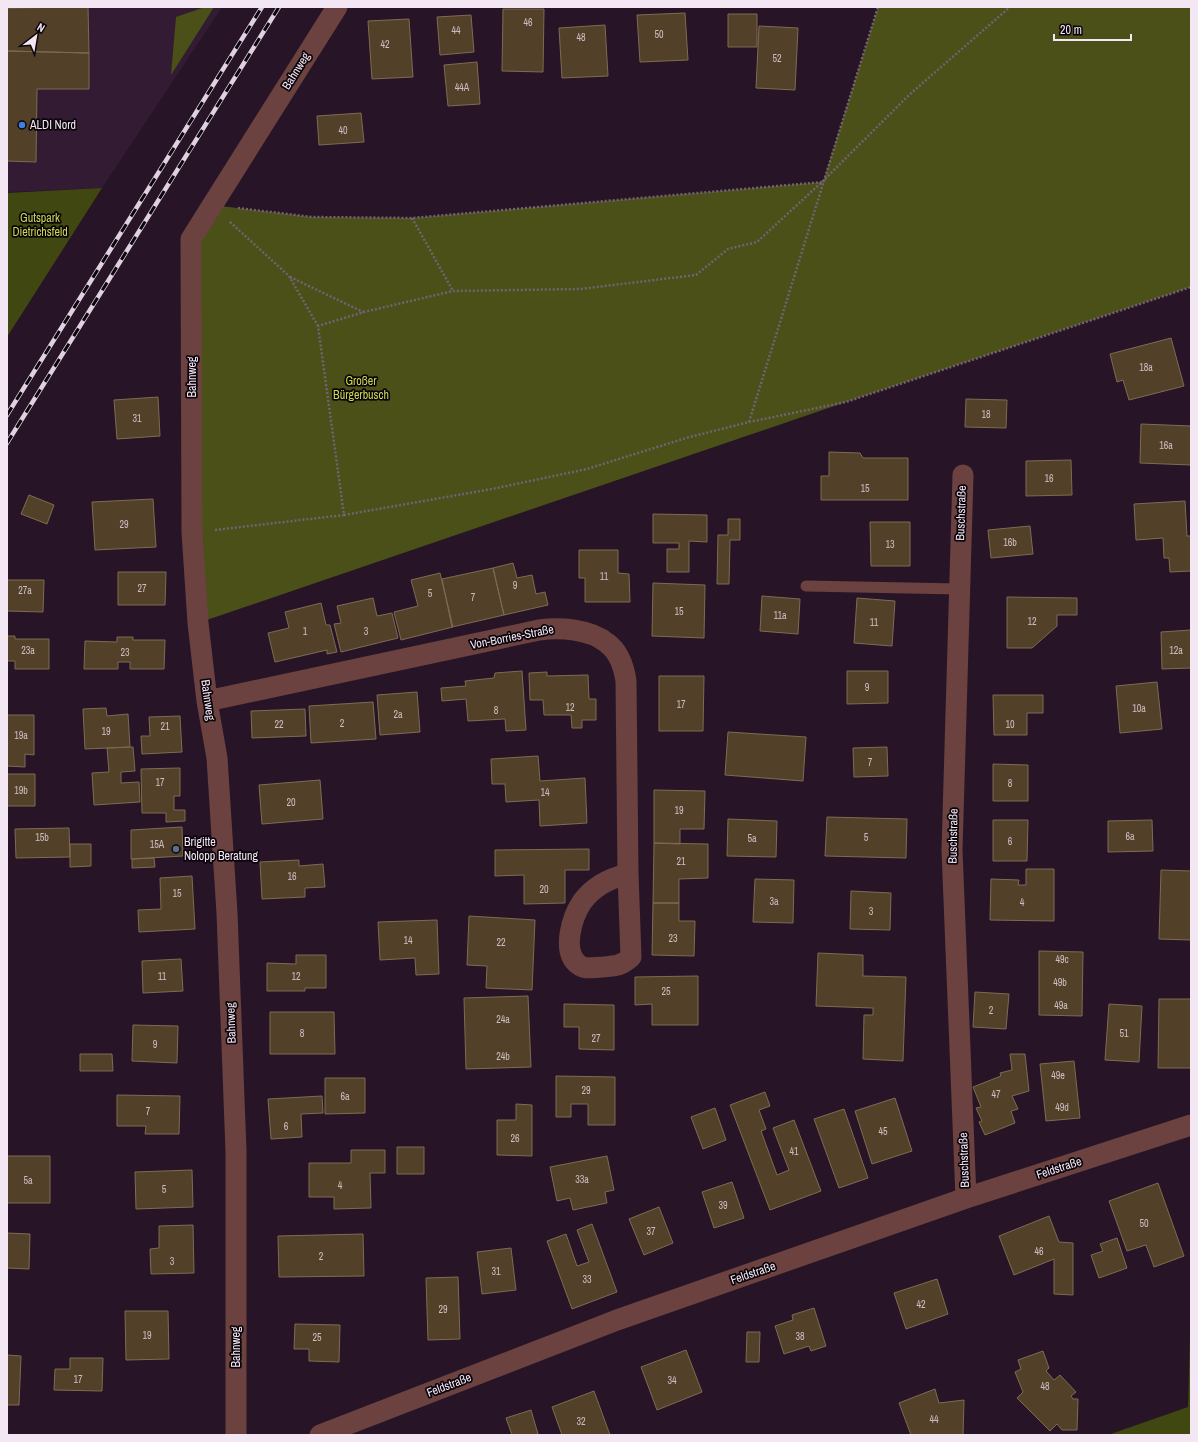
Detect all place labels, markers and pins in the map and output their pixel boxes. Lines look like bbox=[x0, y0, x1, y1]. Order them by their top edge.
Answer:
place label: ALDI Nord bbox=[29, 117, 76, 133]
marker: ALDI Nord bbox=[17, 120, 27, 130]
place label: Brigitte Nolopp Beratung bbox=[184, 834, 258, 864]
marker: Brigitte Nolopp Beratung bbox=[171, 844, 181, 854]

